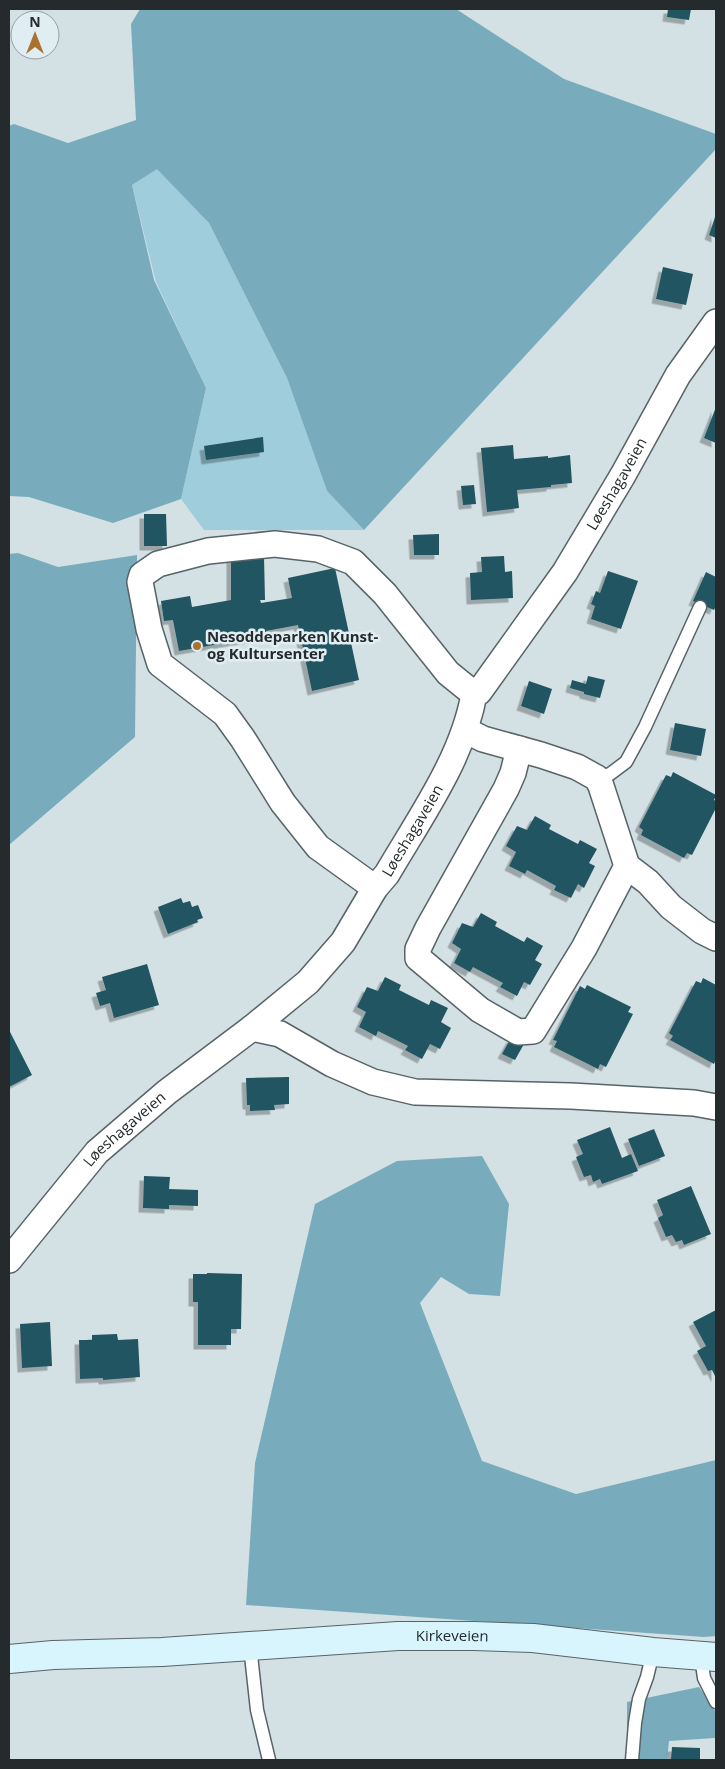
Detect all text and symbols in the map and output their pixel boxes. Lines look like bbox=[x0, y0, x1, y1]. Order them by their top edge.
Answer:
north arrow bbox=[10, 10, 60, 60]
text: N bbox=[29, 12, 41, 31]
street label: Løeshagaveien bbox=[581, 434, 651, 534]
place label: Nesoddeparken Kunst- og Kultursenter bbox=[207, 626, 379, 663]
marker: Nesoddeparken Kunst- og Kultursenter bbox=[191, 640, 203, 652]
street label: Løeshagaveien bbox=[377, 781, 447, 880]
street label: Løeshagaveien bbox=[78, 1087, 169, 1170]
street label: Kirkeveien bbox=[416, 1625, 489, 1645]

